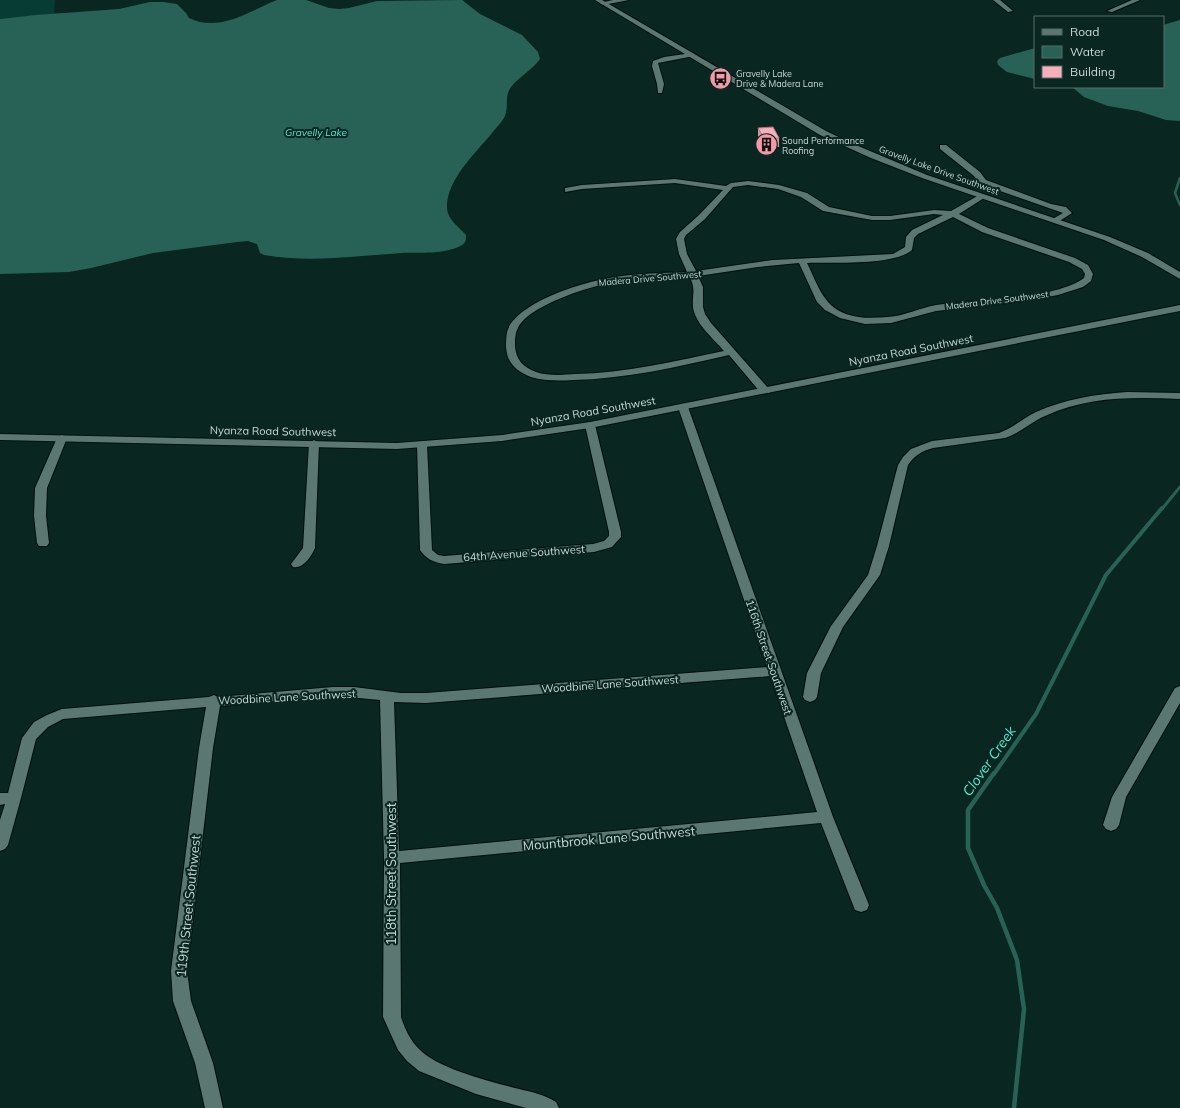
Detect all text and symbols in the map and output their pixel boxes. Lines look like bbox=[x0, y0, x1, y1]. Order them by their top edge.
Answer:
legend bbox=[1034, 16, 1164, 88]
text: Road bbox=[1070, 24, 1099, 39]
text: Water bbox=[1070, 44, 1106, 59]
text: Building bbox=[1070, 64, 1115, 79]
bus stop icon: Gravelly Lake Drive & Madera Lane bbox=[708, 65, 734, 91]
place label: Gravelly Lake Drive & Madera Lane bbox=[736, 68, 823, 89]
water label: Gravelly Lake bbox=[285, 126, 348, 139]
building icon: Sound Performance Roofing bbox=[754, 132, 780, 158]
place label: Sound Performance Roofing bbox=[782, 135, 864, 156]
street label: Gravelly Lake Drive Southwest bbox=[877, 143, 1001, 198]
street label: Madera Drive Southwest bbox=[598, 268, 702, 288]
street label: Madera Drive Southwest bbox=[945, 288, 1049, 312]
street label: Nyanza Road Southwest bbox=[848, 331, 975, 369]
street label: Nyanza Road Southwest bbox=[530, 393, 657, 429]
street label: Nyanza Road Southwest bbox=[210, 423, 336, 439]
street label: 64th Avenue Southwest bbox=[463, 542, 585, 564]
street label: 116th Street Southwest bbox=[743, 598, 795, 716]
street label: Woodbine Lane Southwest bbox=[541, 672, 679, 696]
street label: Woodbine Lane Southwest bbox=[218, 686, 356, 708]
water label: Clover Creek bbox=[958, 722, 1020, 800]
street label: 118th Street Southwest bbox=[383, 802, 399, 945]
street label: Mountbrook Lane Southwest bbox=[522, 822, 696, 854]
street label: 119th Street Southwest bbox=[173, 834, 203, 978]

